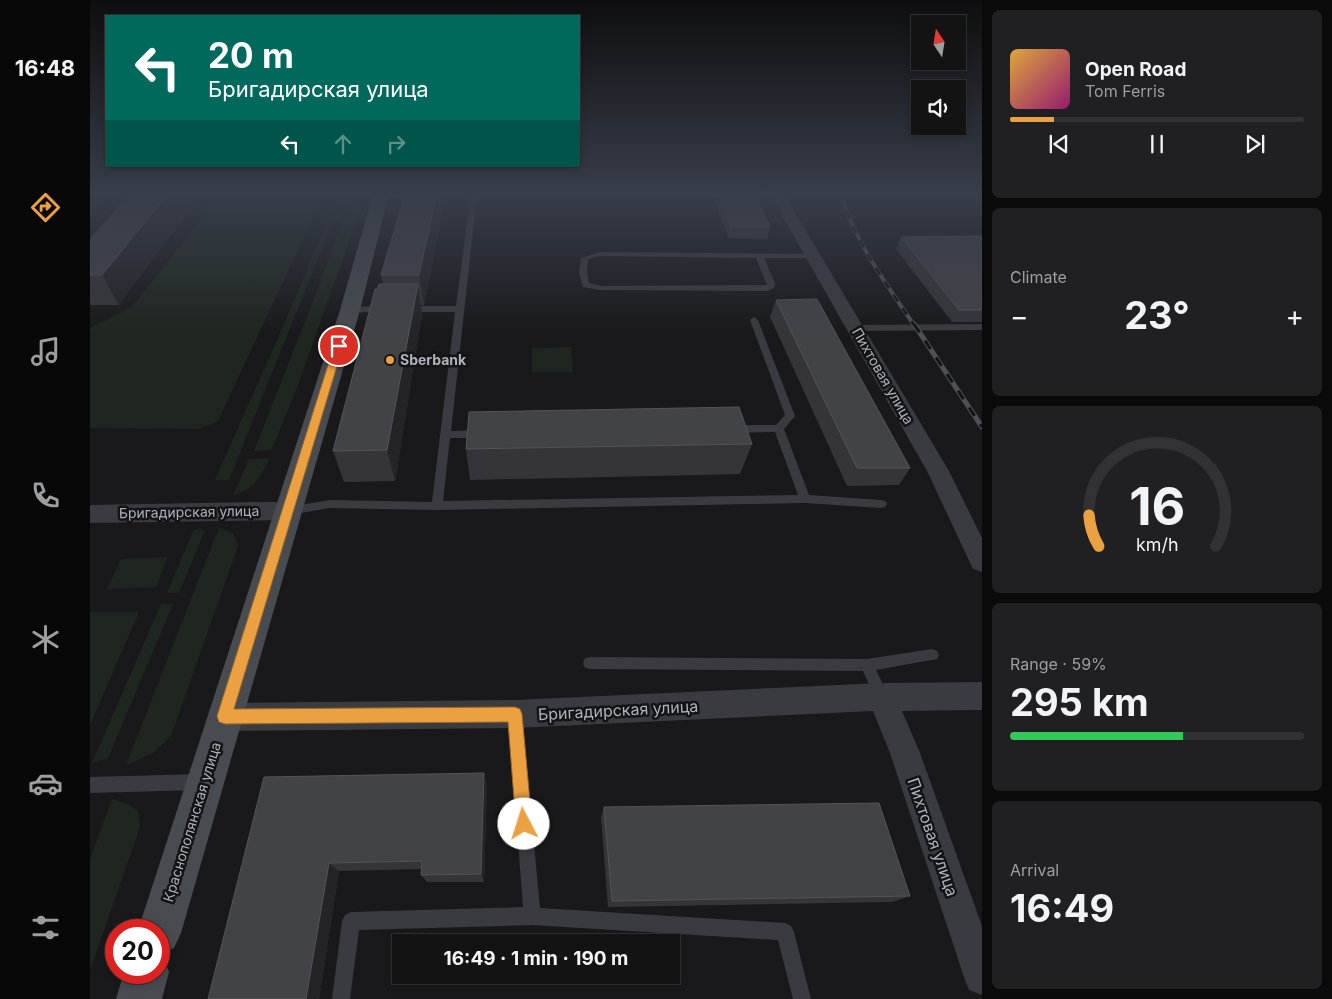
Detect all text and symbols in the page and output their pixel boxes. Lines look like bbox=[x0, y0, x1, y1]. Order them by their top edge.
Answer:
north arrow bbox=[911, 15, 966, 70]
map controls bbox=[911, 15, 966, 135]
text: 20 m bbox=[208, 34, 294, 76]
icon: left bbox=[125, 35, 190, 100]
text: 16:48 bbox=[15, 55, 75, 81]
text: Open Road bbox=[1085, 58, 1186, 81]
text: Бригадирская улица bbox=[208, 76, 429, 102]
button: sound bbox=[911, 80, 966, 135]
text: Tom Ferris bbox=[1085, 81, 1165, 101]
icon: left bbox=[276, 130, 304, 158]
icon: ahead bbox=[329, 130, 357, 158]
icon: right bbox=[382, 130, 410, 158]
icon: previous bbox=[1045, 130, 1073, 158]
icon: pause bbox=[1143, 130, 1171, 158]
icon: next bbox=[1241, 130, 1269, 158]
icon: directions bbox=[28, 190, 63, 225]
text: Climate bbox=[1010, 267, 1067, 287]
text: 23° bbox=[1124, 292, 1190, 338]
text: − bbox=[1010, 299, 1029, 333]
text: + bbox=[1285, 299, 1304, 333]
street label: Пихтовая улица bbox=[849, 324, 918, 427]
pin bbox=[318, 325, 360, 367]
icon: arrive bbox=[325, 332, 353, 360]
icon: music bbox=[28, 334, 63, 369]
place label: Sberbank bbox=[400, 351, 467, 368]
marker: Sberbank bbox=[384, 354, 396, 366]
text: 16 bbox=[1129, 475, 1185, 538]
icon: phone bbox=[28, 478, 63, 513]
street label: Бригадирская улица bbox=[119, 502, 259, 521]
text: km/h bbox=[1136, 534, 1178, 555]
icon: climate bbox=[28, 622, 63, 657]
text: Range · 59% bbox=[1010, 654, 1107, 674]
text: 295 km bbox=[1010, 679, 1149, 725]
street label: Бригадирская улица bbox=[537, 696, 699, 724]
street label: Краснополянская улица bbox=[159, 740, 224, 904]
icon: car bbox=[28, 766, 63, 801]
street label: Пихтовая улица bbox=[903, 775, 963, 899]
position arrow bbox=[497, 797, 549, 849]
text: Arrival bbox=[1010, 860, 1059, 880]
text: 16:49 bbox=[1010, 885, 1114, 931]
icon: filters bbox=[28, 910, 63, 945]
speed limit sign: 20 bbox=[105, 919, 170, 984]
text: 16:49 · 1 min · 190 m bbox=[444, 947, 628, 970]

